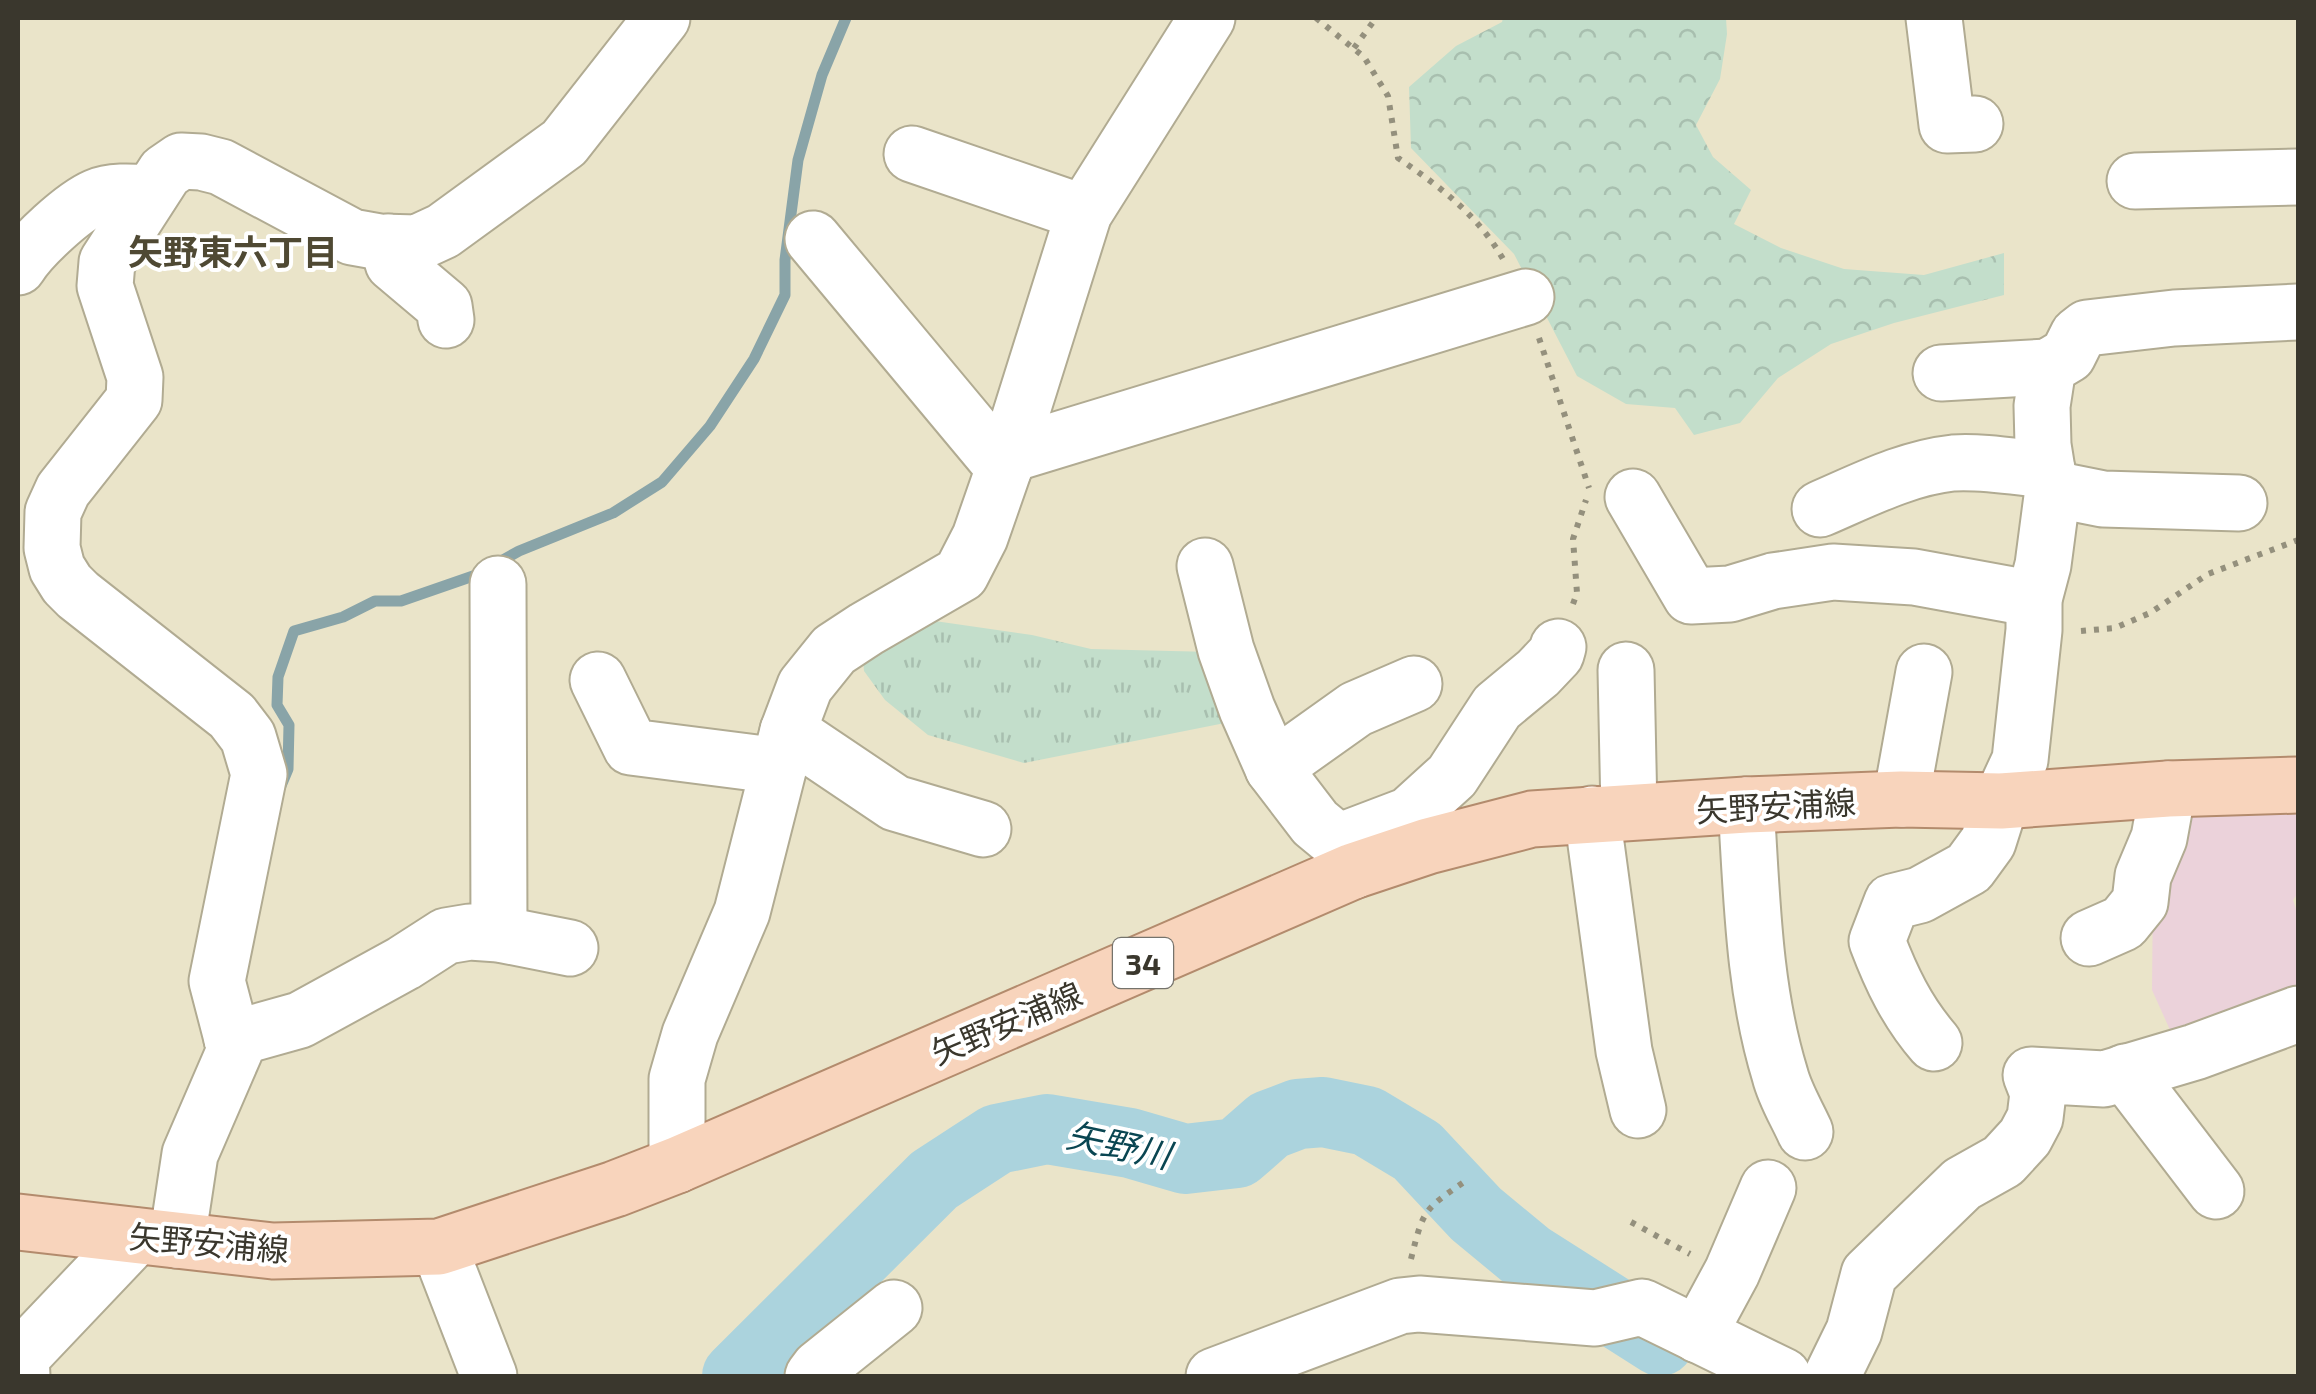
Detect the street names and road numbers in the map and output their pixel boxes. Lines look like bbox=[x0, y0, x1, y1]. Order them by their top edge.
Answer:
street label: 矢野安浦線 bbox=[1695, 782, 1857, 828]
road number: 34 bbox=[1113, 938, 1173, 988]
street label: 矢野安浦線 bbox=[925, 973, 1087, 1071]
street label: 矢野安浦線 bbox=[128, 1216, 290, 1268]

